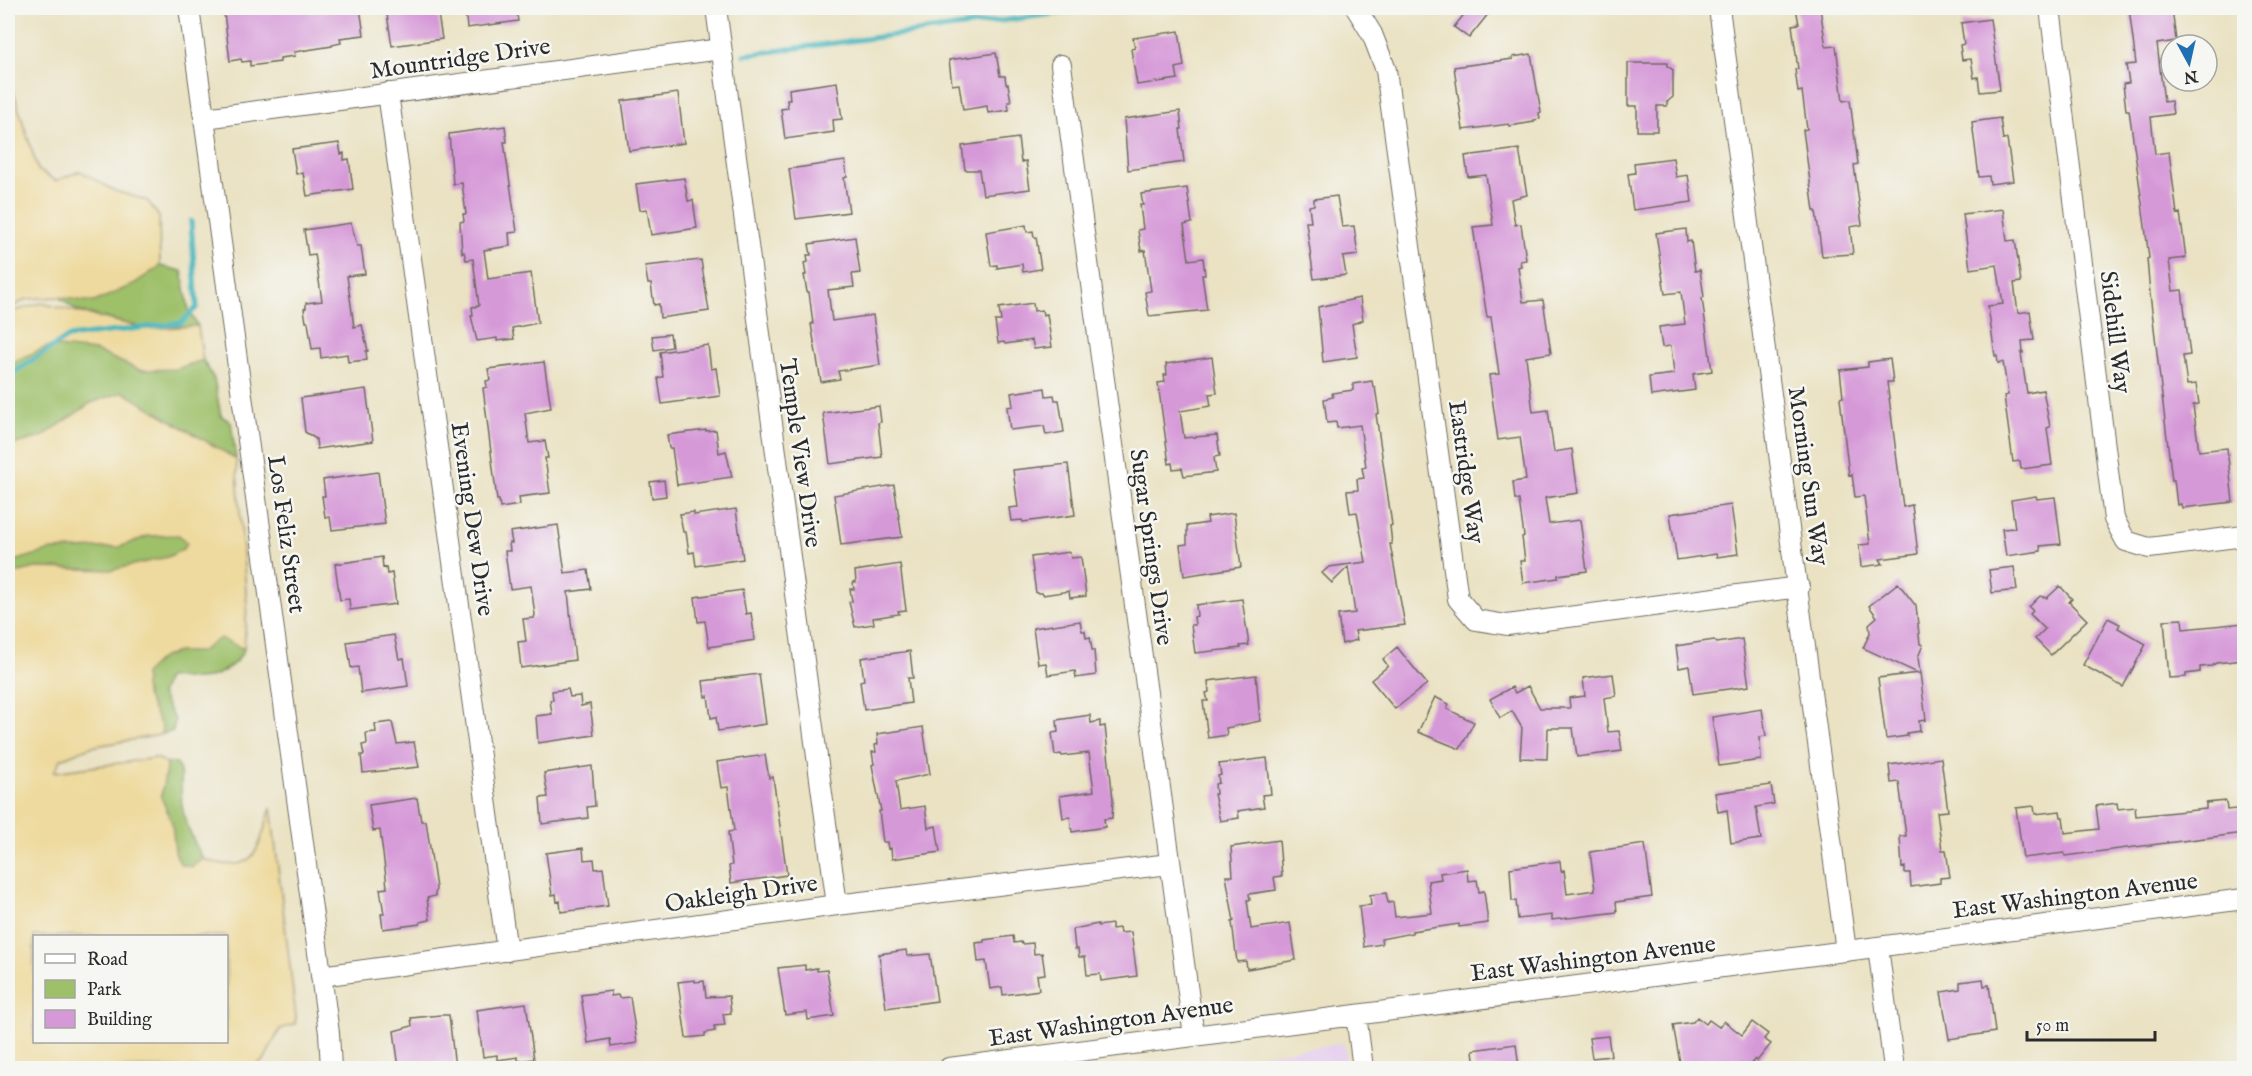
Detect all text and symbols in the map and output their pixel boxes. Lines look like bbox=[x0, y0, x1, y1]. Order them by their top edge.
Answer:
street label: Mountridge Drive bbox=[368, 31, 552, 87]
north arrow bbox=[2159, 33, 2219, 93]
text: N bbox=[2182, 65, 2200, 87]
street label: Sidehill Way bbox=[2092, 269, 2137, 395]
street label: Temple View Drive bbox=[771, 357, 828, 550]
street label: Morning Sun Way bbox=[1780, 385, 1835, 568]
street label: Eastridge Way bbox=[1440, 399, 1491, 546]
street label: Evening Dew Drive bbox=[443, 420, 500, 618]
street label: Sugar Springs Drive bbox=[1121, 447, 1180, 647]
street label: Los Feliz Street bbox=[259, 453, 312, 615]
street label: East Washington Avenue bbox=[1951, 866, 2199, 927]
street label: Oakleigh Drive bbox=[663, 868, 820, 921]
street label: East Washington Avenue bbox=[1469, 929, 1717, 990]
legend bbox=[33, 935, 228, 1043]
text: Road bbox=[87, 949, 128, 972]
text: Park bbox=[87, 979, 122, 1002]
street label: East Washington Avenue bbox=[987, 990, 1235, 1055]
scale bar bbox=[2027, 1004, 2154, 1042]
text: Building bbox=[87, 1009, 152, 1032]
text: 50 m bbox=[2036, 1015, 2069, 1038]

